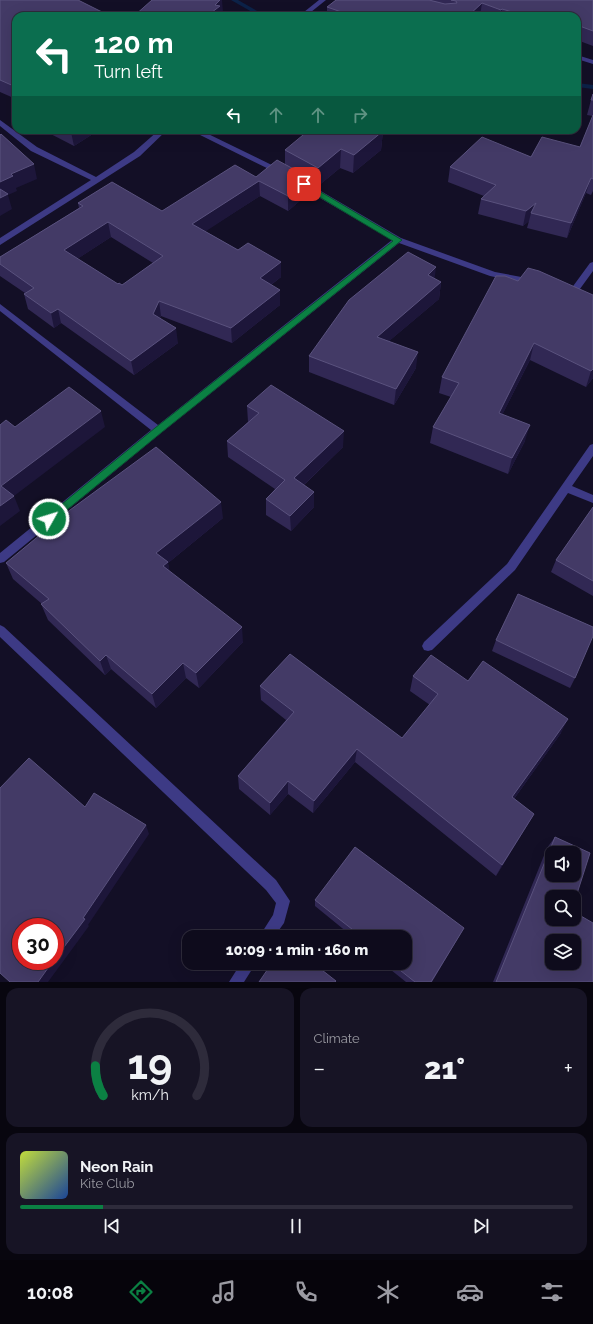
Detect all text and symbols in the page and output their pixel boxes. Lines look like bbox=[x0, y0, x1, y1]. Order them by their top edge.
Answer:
text: 120 m bbox=[94, 27, 174, 60]
icon: left bbox=[28, 28, 80, 80]
text: Turn left bbox=[94, 61, 163, 82]
icon: left bbox=[223, 104, 245, 126]
icon: ahead bbox=[265, 104, 287, 126]
icon: ahead bbox=[307, 104, 329, 126]
icon: right bbox=[349, 104, 371, 126]
pin bbox=[287, 167, 321, 201]
icon: arrive bbox=[293, 173, 315, 195]
position arrow bbox=[28, 498, 70, 540]
map controls bbox=[545, 846, 581, 970]
button: sound bbox=[545, 846, 581, 882]
button: search bbox=[545, 890, 581, 926]
speed limit sign: 30 bbox=[12, 918, 64, 970]
button: layers bbox=[545, 934, 581, 970]
text: 10:09 · 1 min · 160 m bbox=[226, 941, 368, 959]
text: Climate bbox=[314, 1031, 360, 1046]
text: 19 bbox=[127, 1039, 172, 1088]
text: 21° bbox=[424, 1051, 465, 1086]
text: − bbox=[314, 1055, 325, 1081]
text: + bbox=[564, 1055, 573, 1081]
text: km/h bbox=[131, 1086, 169, 1102]
text: Neon Rain bbox=[80, 1158, 153, 1176]
text: Kite Club bbox=[80, 1176, 135, 1191]
icon: previous bbox=[101, 1215, 123, 1237]
icon: pause bbox=[285, 1215, 307, 1237]
icon: next bbox=[470, 1215, 492, 1237]
icon: directions bbox=[127, 1278, 155, 1306]
icon: music bbox=[210, 1278, 238, 1306]
icon: phone bbox=[292, 1278, 320, 1306]
icon: climate bbox=[374, 1278, 402, 1306]
icon: car bbox=[456, 1278, 484, 1306]
icon: filters bbox=[538, 1278, 566, 1306]
text: 10:08 bbox=[27, 1282, 73, 1303]

